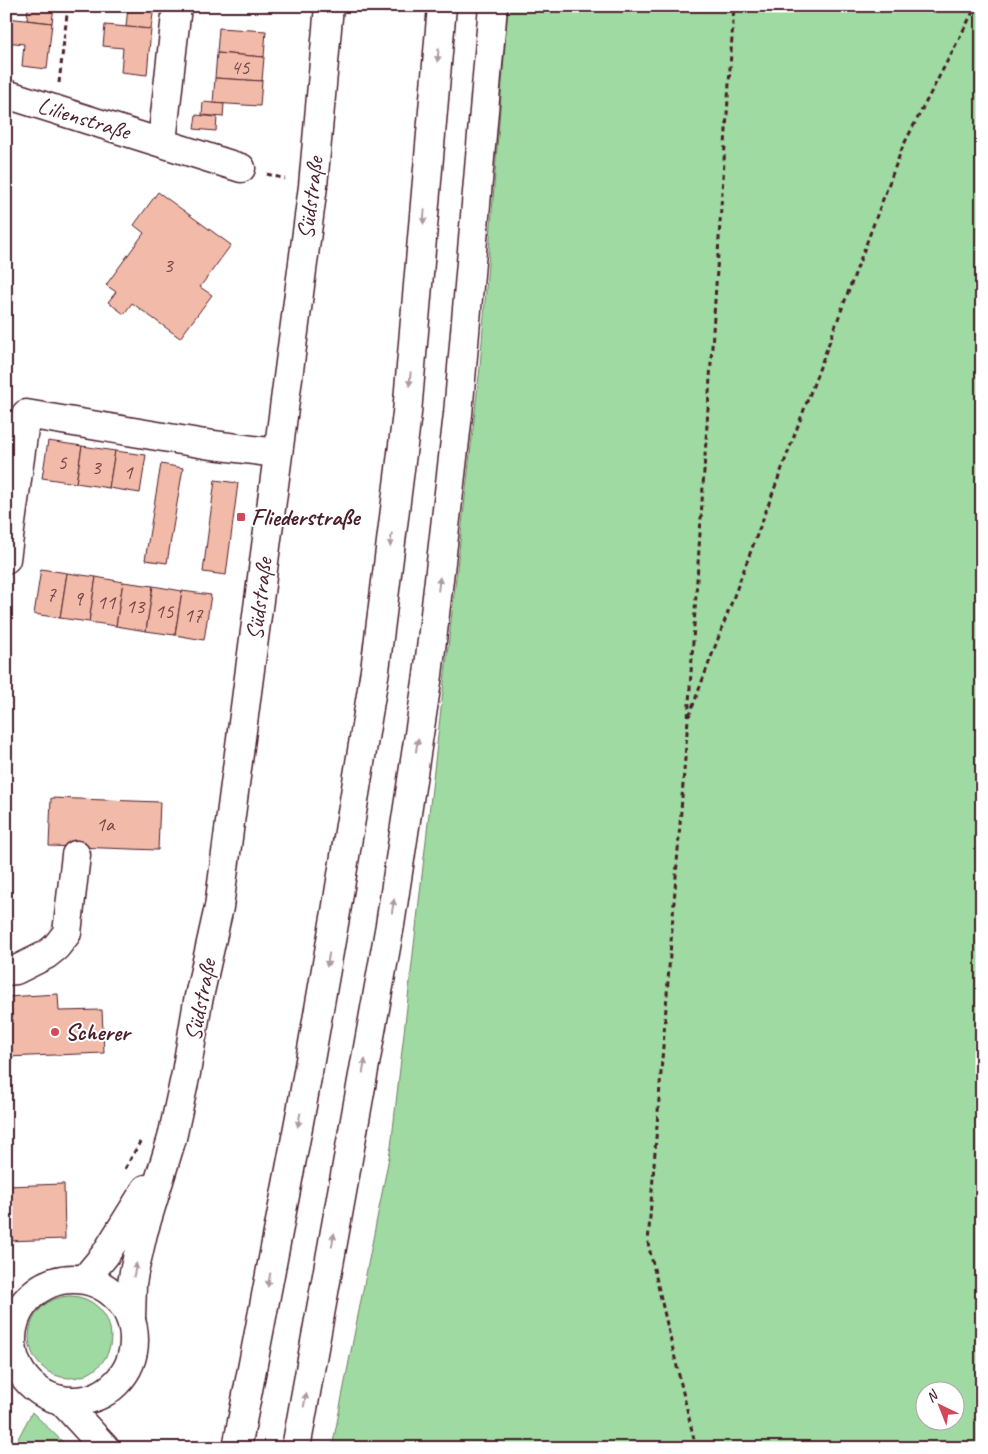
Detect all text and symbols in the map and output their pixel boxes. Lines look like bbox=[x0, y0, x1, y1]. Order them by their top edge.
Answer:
one-way arrow bbox=[433, 47, 441, 63]
house number: 45 bbox=[231, 54, 251, 80]
street label: Lilienstraße bbox=[34, 90, 136, 147]
street label: Südstraße bbox=[290, 153, 330, 241]
one-way arrow bbox=[419, 209, 427, 225]
house number: 3 bbox=[163, 252, 174, 278]
one-way arrow bbox=[405, 371, 413, 387]
house number: 5 bbox=[57, 449, 68, 475]
house number: 3 bbox=[91, 454, 102, 480]
house number: 1 bbox=[123, 459, 134, 485]
place label: Fliederstraße bbox=[251, 502, 361, 532]
marker: Fliederstraße bbox=[235, 511, 247, 523]
one-way arrow bbox=[387, 532, 395, 548]
street label: Südstraße bbox=[239, 554, 279, 642]
one-way arrow bbox=[435, 576, 443, 592]
house number: 7 bbox=[46, 581, 57, 607]
house number: 9 bbox=[73, 585, 84, 611]
house number: 11 bbox=[97, 589, 117, 615]
house number: 13 bbox=[126, 593, 146, 619]
house number: 15 bbox=[155, 598, 175, 624]
house number: 17 bbox=[184, 602, 204, 628]
one-way arrow bbox=[414, 737, 422, 753]
house number: 1a bbox=[96, 811, 116, 837]
one-way arrow bbox=[389, 897, 397, 913]
one-way arrow bbox=[323, 952, 331, 968]
street label: Südstraße bbox=[177, 955, 223, 1043]
place label: Scherer bbox=[65, 1017, 132, 1047]
marker: Scherer bbox=[49, 1026, 61, 1038]
one-way arrow bbox=[361, 1057, 369, 1073]
one-way arrow bbox=[295, 1112, 303, 1128]
one-way arrow bbox=[329, 1232, 337, 1247]
one-way arrow bbox=[131, 1263, 139, 1278]
one-way arrow bbox=[264, 1272, 272, 1288]
north arrow bbox=[916, 1382, 966, 1432]
text: N bbox=[923, 1386, 942, 1406]
one-way arrow bbox=[301, 1391, 309, 1407]

